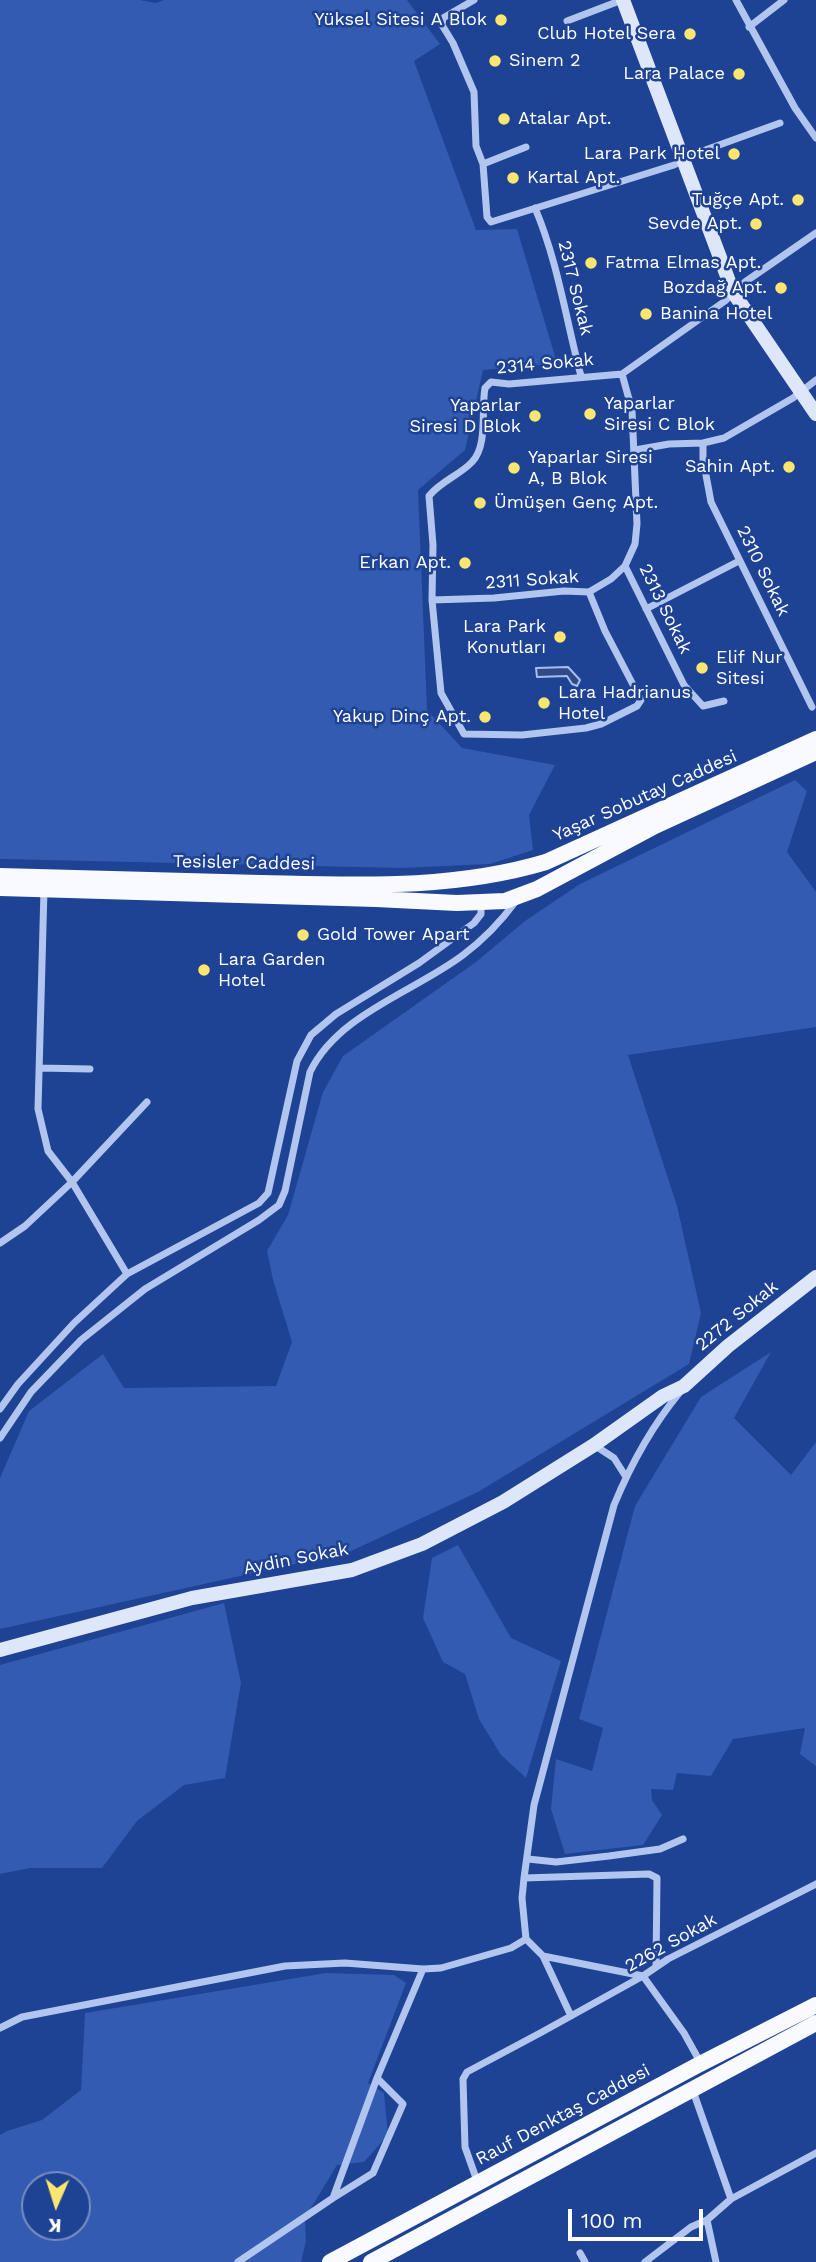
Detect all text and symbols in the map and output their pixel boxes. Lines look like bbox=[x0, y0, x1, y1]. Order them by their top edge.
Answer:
place label: Yüksel Sitesi A Blok bbox=[314, 9, 487, 31]
marker: Yüksel Sitesi A Blok bbox=[493, 12, 509, 28]
place label: Club Hotel Sera bbox=[537, 23, 676, 45]
marker: Club Hotel Sera bbox=[682, 26, 698, 42]
place label: Sinem 2 bbox=[509, 50, 581, 72]
marker: Sinem 2 bbox=[487, 53, 503, 69]
place label: Lara Palace bbox=[623, 63, 725, 85]
marker: Lara Palace bbox=[731, 66, 747, 82]
place label: Atalar Apt. bbox=[518, 108, 611, 130]
marker: Atalar Apt. bbox=[496, 111, 512, 127]
place label: Lara Park Hotel bbox=[584, 143, 720, 165]
marker: Lara Park Hotel bbox=[726, 146, 742, 162]
place label: Kartal Apt. bbox=[527, 167, 620, 189]
marker: Kartal Apt. bbox=[505, 170, 521, 186]
place label: Tuğçe Apt. bbox=[692, 189, 784, 211]
marker: Tuğçe Apt. bbox=[790, 192, 806, 208]
place label: Sevde Apt. bbox=[648, 213, 742, 235]
marker: Sevde Apt. bbox=[748, 216, 764, 232]
street label: 2317 Sokak bbox=[553, 238, 597, 338]
place label: Fatma Elmas Apt. bbox=[605, 252, 761, 274]
marker: Fatma Elmas Apt. bbox=[583, 255, 599, 271]
place label: Bozdağ Apt. bbox=[663, 277, 767, 299]
marker: Bozdağ Apt. bbox=[773, 280, 789, 296]
place label: Banina Hotel bbox=[660, 303, 772, 325]
marker: Banina Hotel bbox=[638, 306, 654, 322]
street label: 2314 Sokak bbox=[495, 349, 595, 379]
place label: Yaparlar Siresi C Blok bbox=[604, 393, 715, 436]
place label: Yaparlar Siresi D Blok bbox=[410, 395, 521, 438]
marker: Yaparlar Siresi C Blok bbox=[582, 406, 598, 422]
marker: Yaparlar Siresi D Blok bbox=[527, 408, 543, 424]
place label: Yaparlar Siresi A, B Blok bbox=[528, 447, 653, 490]
place label: Sahin Apt. bbox=[685, 456, 775, 478]
marker: Sahin Apt. bbox=[781, 459, 797, 475]
marker: Yaparlar Siresi A, B Blok bbox=[506, 460, 522, 476]
place label: Ümüşen Genç Apt. bbox=[494, 492, 658, 514]
marker: Ümüşen Genç Apt. bbox=[472, 495, 488, 511]
street label: 2310 Sokak bbox=[732, 522, 794, 620]
place label: Erkan Apt. bbox=[359, 552, 451, 574]
marker: Erkan Apt. bbox=[457, 555, 473, 571]
street label: 2313 Sokak bbox=[634, 560, 696, 658]
street label: 2311 Sokak bbox=[484, 566, 580, 594]
place label: Lara Park Konutları bbox=[463, 616, 546, 658]
marker: Lara Park Konutları bbox=[552, 629, 568, 645]
place label: Elif Nur Sitesi bbox=[716, 647, 783, 690]
marker: Elif Nur Sitesi bbox=[694, 660, 710, 676]
place label: Lara Hadrianus Hotel bbox=[558, 682, 691, 724]
marker: Lara Hadrianus Hotel bbox=[536, 695, 552, 711]
place label: Yakup Dinç Apt. bbox=[333, 706, 471, 728]
marker: Yakup Dinç Apt. bbox=[477, 709, 493, 725]
street label: Yaşar Sobutay Caddesi bbox=[550, 746, 740, 846]
street label: Tesisler Caddesi bbox=[173, 851, 315, 875]
place label: Gold Tower Apart bbox=[317, 924, 469, 946]
marker: Gold Tower Apart bbox=[295, 927, 311, 943]
place label: Lara Garden Hotel bbox=[218, 949, 325, 992]
marker: Lara Garden Hotel bbox=[196, 962, 212, 978]
street label: 2272 Sokak bbox=[691, 1276, 783, 1356]
street label: Aydin Sokak bbox=[242, 1538, 350, 1580]
street label: 2262 Sokak bbox=[621, 1909, 721, 1977]
street label: Rauf Denktaş Caddesi bbox=[472, 2060, 654, 2170]
north arrow bbox=[21, 2171, 91, 2241]
scale bar bbox=[571, 2196, 706, 2240]
text: 100 m bbox=[581, 2208, 643, 2233]
text: K bbox=[48, 2214, 62, 2237]

